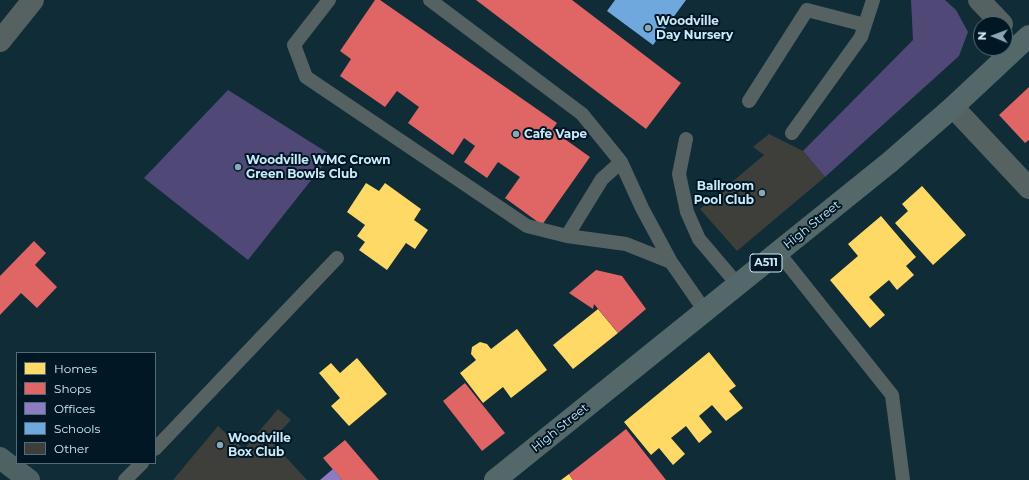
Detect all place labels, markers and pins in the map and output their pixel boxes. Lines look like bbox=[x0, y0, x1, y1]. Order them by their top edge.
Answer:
place label: Woodville Day Nursery bbox=[656, 14, 733, 42]
marker: Woodville Day Nursery bbox=[643, 23, 653, 33]
place label: Cafe Vape bbox=[524, 127, 587, 141]
marker: Cafe Vape bbox=[511, 129, 521, 139]
place label: Woodville WMC Crown Green Bowls Club bbox=[246, 153, 391, 181]
marker: Woodville WMC Crown Green Bowls Club bbox=[233, 162, 243, 172]
place label: Ballroom Pool Club bbox=[694, 179, 754, 207]
marker: Ballroom Pool Club bbox=[757, 188, 767, 198]
place label: Woodville Box Club bbox=[228, 431, 291, 459]
marker: Woodville Box Club bbox=[215, 440, 225, 450]

